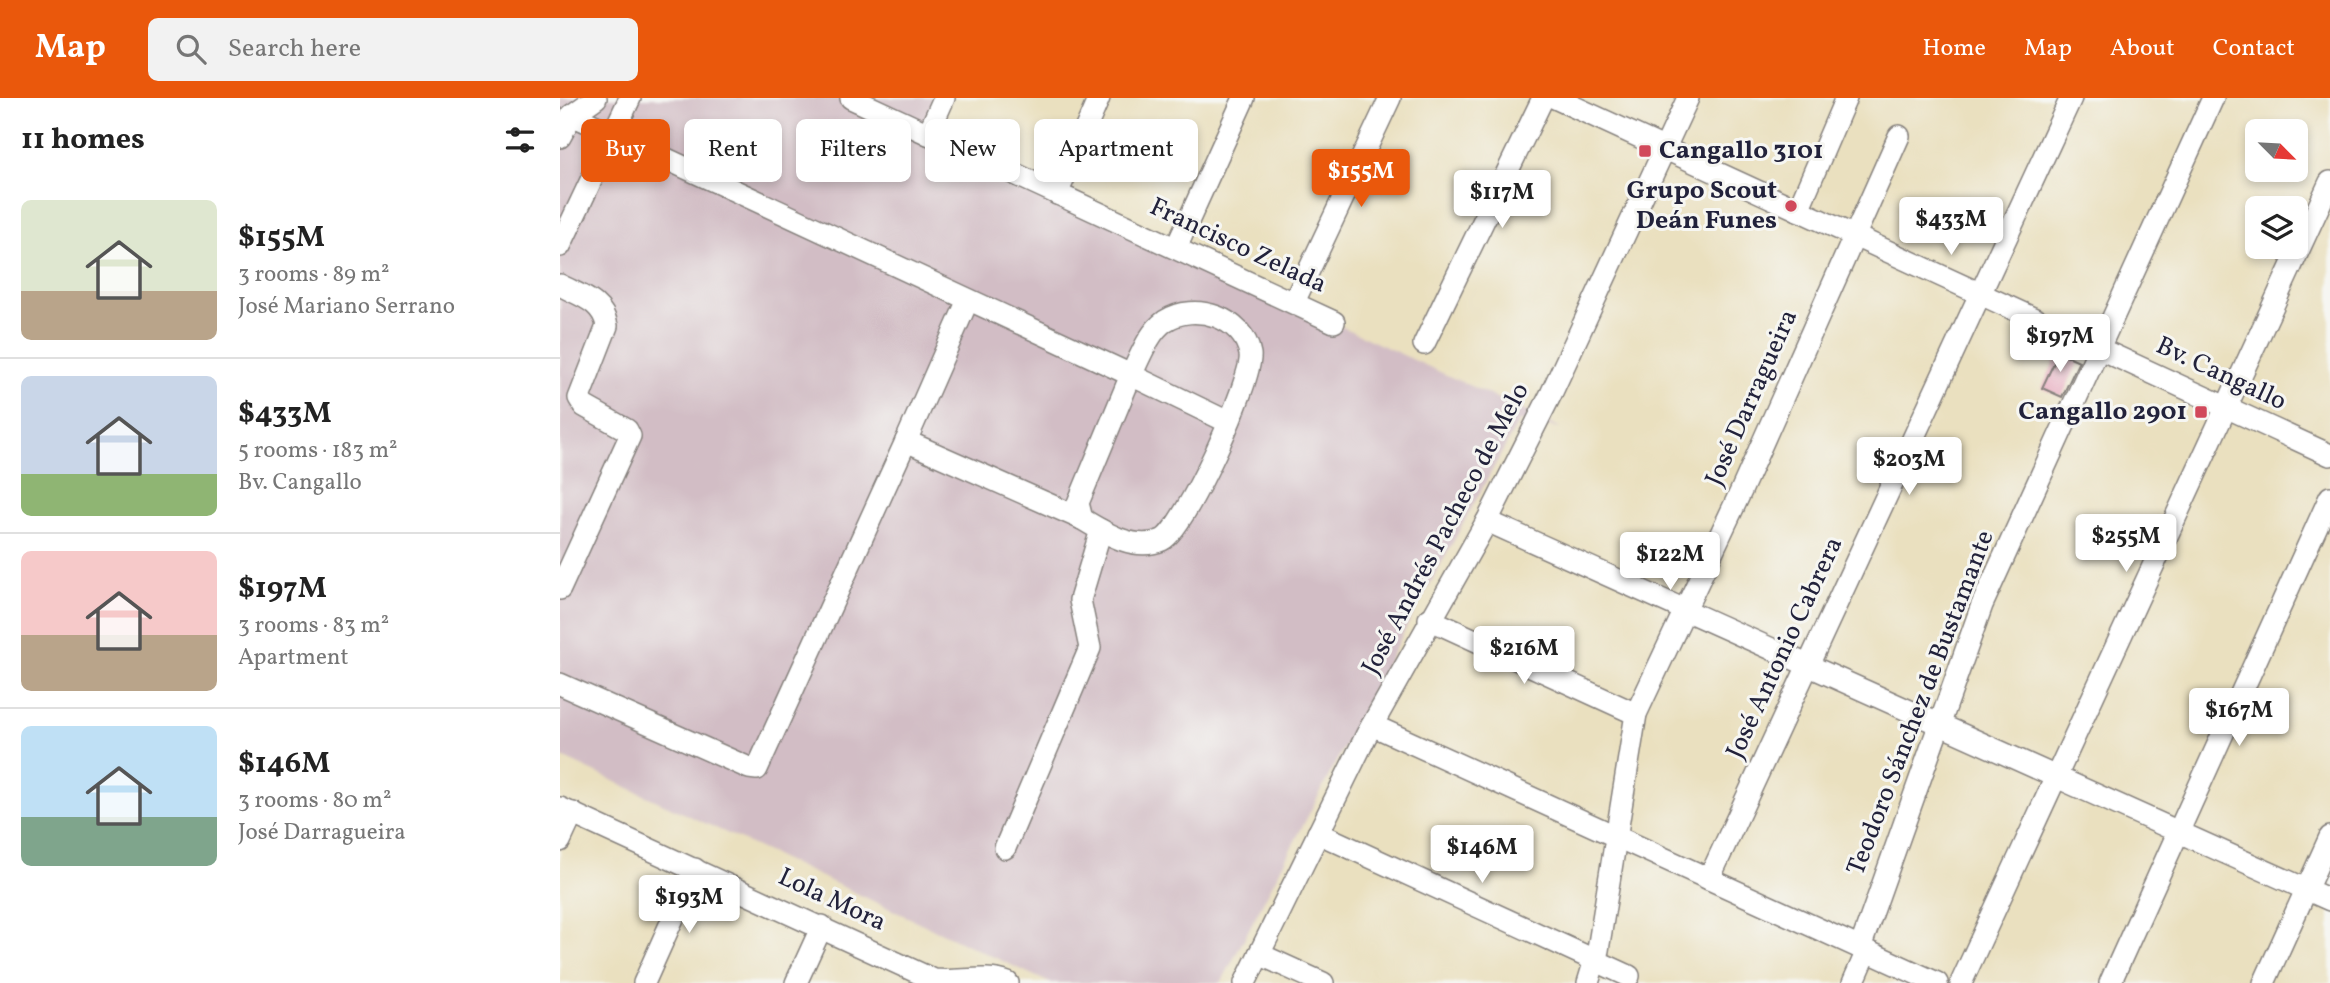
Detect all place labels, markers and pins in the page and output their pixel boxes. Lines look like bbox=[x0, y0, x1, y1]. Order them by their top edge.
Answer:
place label: Cangallo 3101 bbox=[1659, 133, 1823, 169]
marker: Cangallo 3101 bbox=[1637, 143, 1653, 159]
pin: $155M bbox=[1312, 150, 1410, 209]
pin: $117M bbox=[1453, 170, 1551, 230]
place label: Grupo Scout Deán Funes bbox=[1627, 173, 1777, 239]
marker: Grupo Scout Deán Funes bbox=[1783, 198, 1799, 214]
pin: $433M bbox=[1902, 198, 2000, 257]
pin: $197M bbox=[2011, 314, 2109, 374]
place label: Cangallo 2901 bbox=[2018, 394, 2187, 430]
marker: Cangallo 2901 bbox=[2193, 404, 2209, 420]
pin: $203M bbox=[1860, 438, 1958, 497]
pin: $255M bbox=[2077, 514, 2175, 574]
pin: $122M bbox=[1621, 532, 1719, 592]
pin: $216M bbox=[1475, 626, 1573, 686]
pin: $167M bbox=[2190, 688, 2288, 748]
pin: $146M bbox=[1433, 826, 1531, 885]
pin: $193M bbox=[640, 876, 738, 935]

